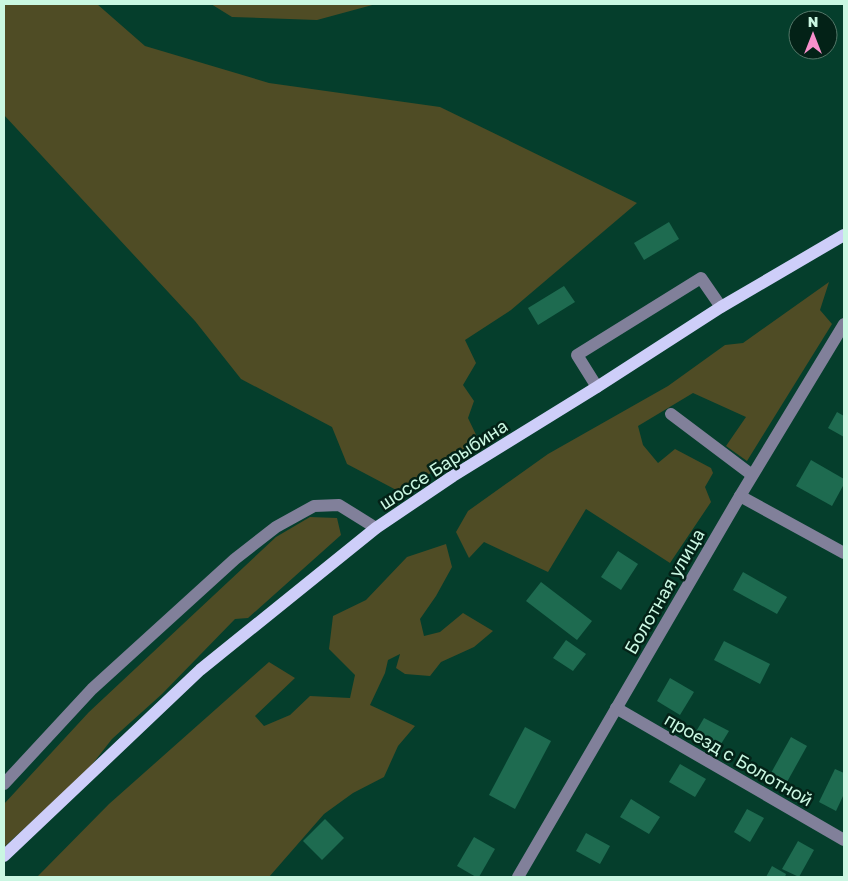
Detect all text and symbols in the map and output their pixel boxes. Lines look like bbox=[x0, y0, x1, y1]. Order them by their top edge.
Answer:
north arrow bbox=[788, 10, 838, 60]
text: N bbox=[808, 13, 818, 30]
street label: шоссе Барыбина bbox=[374, 414, 512, 514]
street label: Болотная улица bbox=[619, 524, 709, 658]
street label: проезд с Болотной bbox=[661, 708, 817, 810]

